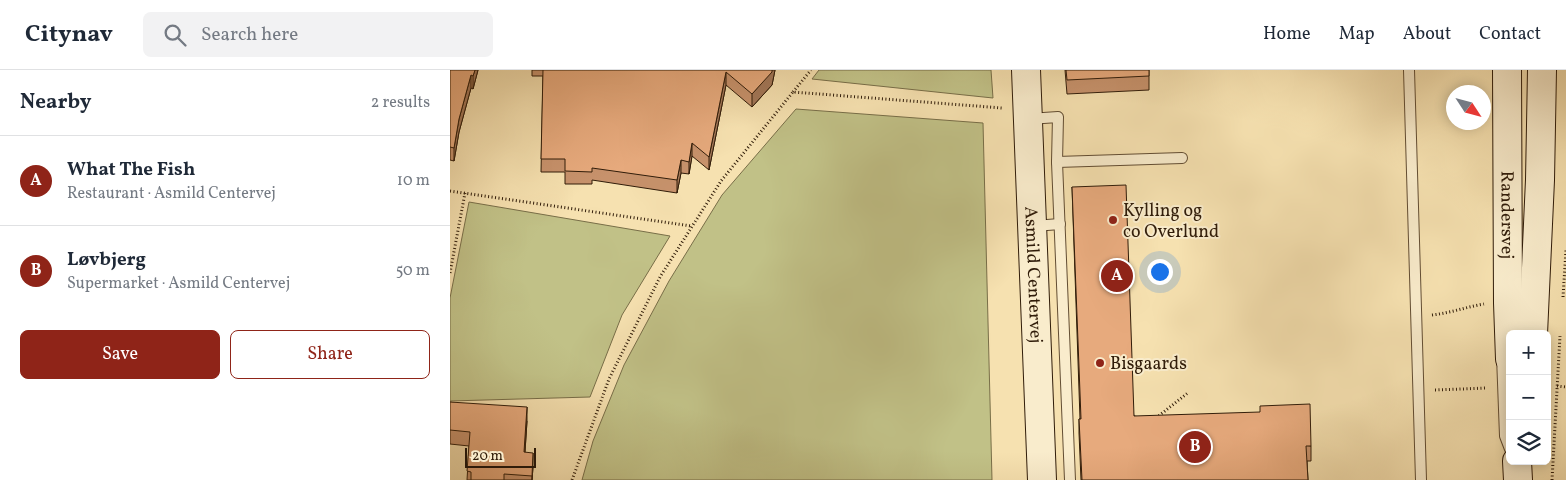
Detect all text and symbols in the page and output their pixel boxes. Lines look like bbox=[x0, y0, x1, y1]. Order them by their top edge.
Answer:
search box bbox=[143, 12, 493, 57]
text: Citynav bbox=[25, 18, 113, 52]
icon: search bbox=[161, 21, 189, 49]
text: Search here bbox=[201, 22, 298, 48]
text: Home bbox=[1263, 22, 1311, 47]
text: Map bbox=[1339, 22, 1375, 47]
text: About bbox=[1403, 22, 1451, 47]
text: Contact bbox=[1479, 22, 1541, 47]
north arrow bbox=[1446, 85, 1491, 130]
text: Nearby bbox=[20, 88, 91, 117]
text: 2 results bbox=[371, 92, 430, 114]
text: What The Fish bbox=[67, 157, 195, 183]
text: A bbox=[30, 170, 42, 192]
text: 10 m bbox=[397, 170, 430, 192]
street label: Randersvej bbox=[1493, 171, 1519, 259]
text: Restaurant · Asmild Centervej bbox=[67, 183, 276, 205]
place label: Kylling og co Overlund bbox=[1123, 199, 1219, 245]
street label: Asmild Centervej bbox=[1017, 206, 1048, 344]
marker: Kylling og co Overlund bbox=[1107, 214, 1119, 226]
text: Løvbjerg bbox=[67, 247, 146, 273]
pin: A bbox=[1101, 257, 1133, 295]
your location bbox=[1147, 259, 1173, 285]
text: B bbox=[31, 260, 41, 282]
text: 50 m bbox=[396, 260, 430, 282]
text: Supermarket · Asmild Centervej bbox=[67, 273, 290, 295]
button: Save bbox=[20, 330, 220, 379]
button: Share bbox=[230, 330, 430, 379]
map controls bbox=[1506, 330, 1551, 465]
button: + bbox=[1506, 330, 1551, 375]
place label: Bisgaards bbox=[1110, 352, 1187, 377]
marker: Bisgaards bbox=[1094, 357, 1106, 369]
button: − bbox=[1506, 375, 1551, 420]
button: layers bbox=[1506, 420, 1551, 465]
pin: B bbox=[1179, 428, 1211, 466]
scale bar bbox=[465, 445, 536, 468]
text: 20 m bbox=[472, 447, 503, 466]

